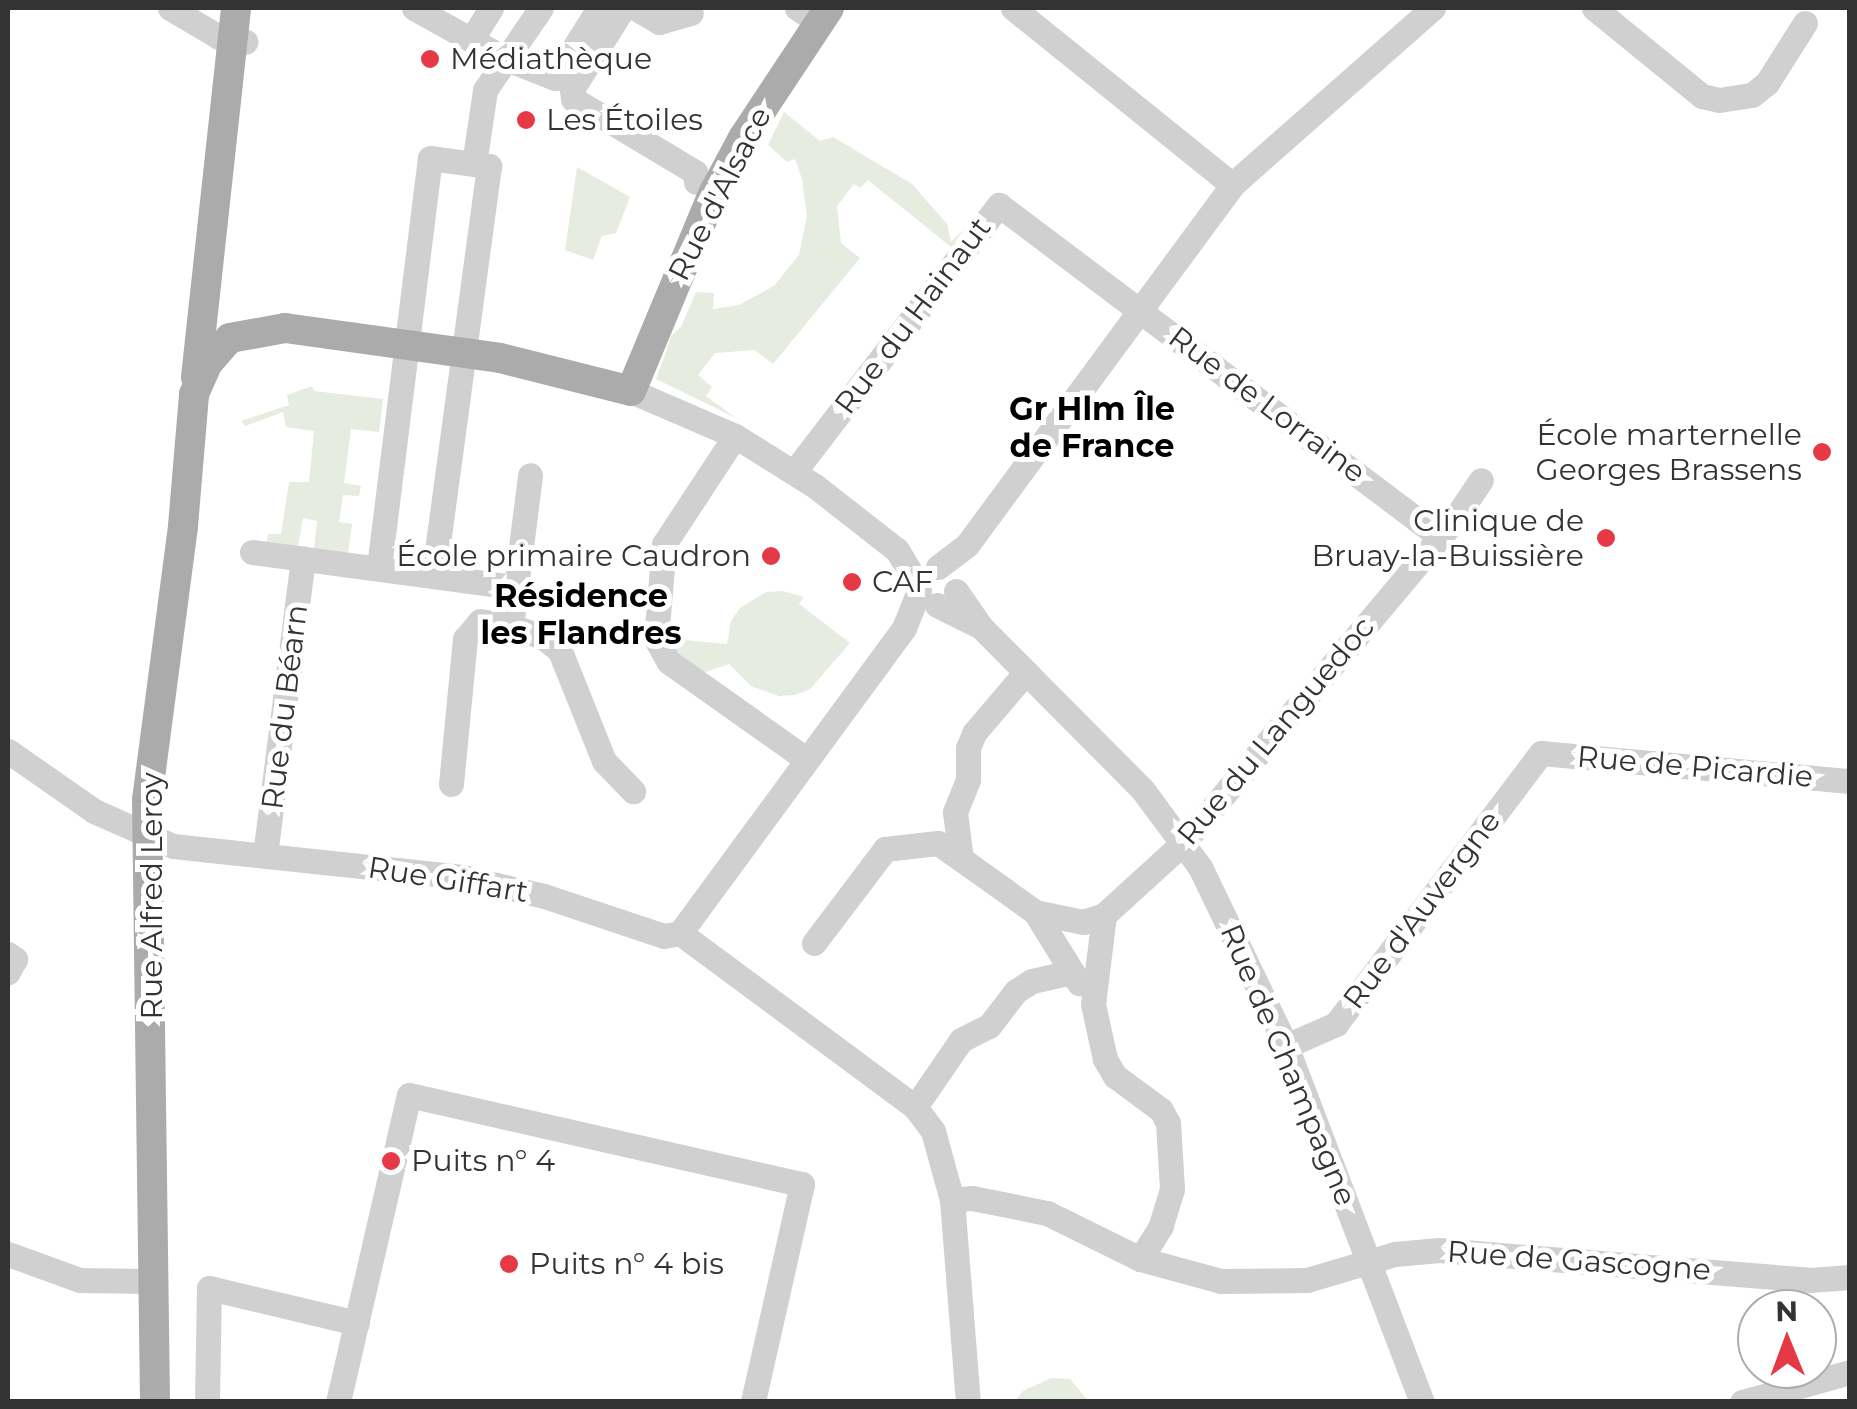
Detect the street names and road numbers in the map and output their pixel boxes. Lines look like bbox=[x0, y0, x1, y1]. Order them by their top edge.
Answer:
street label: Rue d'Alsace bbox=[661, 101, 779, 287]
street label: Rue du Hainaut bbox=[827, 211, 999, 421]
street label: Rue de Lorraine bbox=[1161, 319, 1373, 491]
street label: Rue du Béarn bbox=[255, 602, 315, 812]
street label: Rue du Languedoc bbox=[1170, 610, 1382, 852]
street label: Rue de Picardie bbox=[1576, 739, 1814, 795]
street label: Rue Alfred Leroy bbox=[134, 772, 170, 1020]
street label: Rue d'Auvergne bbox=[1336, 804, 1508, 1016]
street label: Rue Giffart bbox=[365, 850, 531, 910]
street label: Rue de Champagne bbox=[1212, 919, 1364, 1211]
street label: Rue de Gascogne bbox=[1446, 1234, 1712, 1288]

